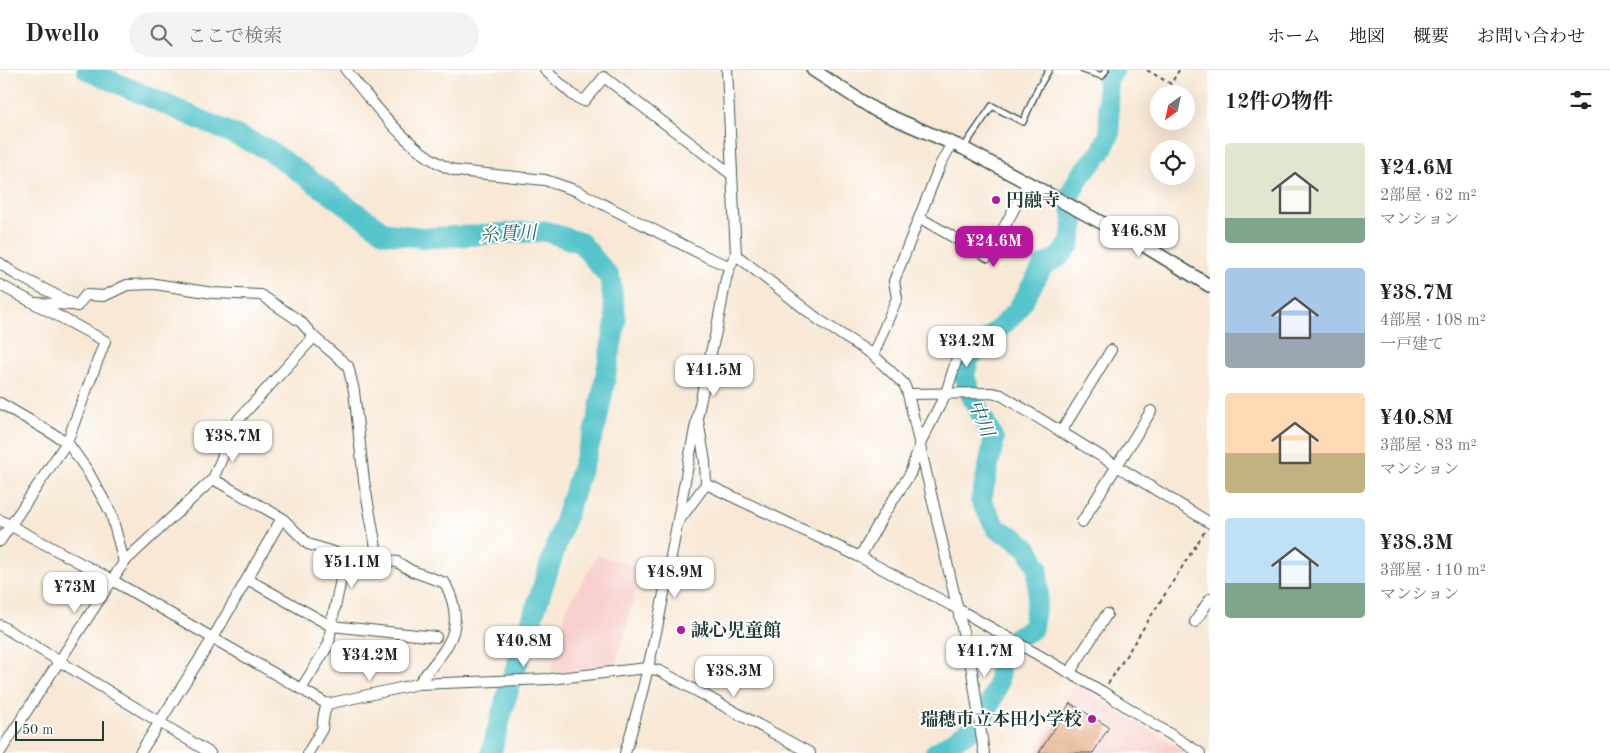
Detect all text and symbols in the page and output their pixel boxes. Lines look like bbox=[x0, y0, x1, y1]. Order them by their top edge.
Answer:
search box bbox=[129, 12, 479, 57]
icon: search bbox=[147, 21, 175, 49]
text: Dwello bbox=[25, 23, 99, 47]
text: ここで検索 bbox=[187, 28, 282, 47]
text: ホーム bbox=[1267, 28, 1321, 46]
text: 地図 bbox=[1349, 28, 1385, 46]
text: 概要 bbox=[1413, 28, 1449, 46]
text: お問い合わせ bbox=[1477, 28, 1585, 46]
north arrow bbox=[1150, 85, 1195, 130]
map controls bbox=[1150, 85, 1195, 185]
icon: filters bbox=[1567, 86, 1595, 114]
text: 12件の物件 bbox=[1225, 92, 1333, 113]
button: locate bbox=[1150, 140, 1195, 185]
text: ¥24.6M bbox=[1380, 158, 1453, 179]
icon: home bbox=[1265, 163, 1325, 223]
text: 2部屋 · 62 m² bbox=[1380, 188, 1477, 204]
place label: 円融寺 bbox=[1006, 190, 1060, 210]
marker: 円融寺 bbox=[990, 194, 1002, 206]
text: マンション bbox=[1380, 212, 1459, 228]
pin: ¥46.8M bbox=[1098, 216, 1180, 258]
water label: 糸貫川 bbox=[479, 221, 539, 246]
text: ¥46.8M bbox=[1111, 224, 1167, 240]
pin: ¥24.6M bbox=[953, 226, 1035, 268]
text: ¥24.6M bbox=[966, 234, 1022, 250]
text: ¥38.7M bbox=[1380, 283, 1453, 304]
icon: home bbox=[1265, 288, 1325, 348]
text: 4部屋 · 108 m² bbox=[1380, 313, 1486, 329]
pin: ¥34.2M bbox=[926, 326, 1008, 368]
text: ¥34.2M bbox=[939, 334, 995, 350]
text: 一戸建て bbox=[1380, 337, 1444, 353]
pin: ¥41.5M bbox=[673, 354, 755, 397]
text: ¥41.5M bbox=[686, 363, 742, 379]
water label: 中川 bbox=[964, 397, 998, 442]
text: ¥40.8M bbox=[1380, 408, 1453, 429]
icon: home bbox=[1265, 413, 1325, 473]
pin: ¥38.7M bbox=[192, 420, 274, 463]
text: ¥38.7M bbox=[205, 429, 261, 445]
text: 3部屋 · 83 m² bbox=[1380, 438, 1477, 454]
text: マンション bbox=[1380, 462, 1459, 478]
text: ¥38.3M bbox=[1380, 533, 1453, 554]
icon: home bbox=[1265, 538, 1325, 598]
pin: ¥51.1M bbox=[311, 546, 393, 589]
text: ¥51.1M bbox=[324, 555, 380, 571]
pin: ¥48.9M bbox=[634, 556, 716, 599]
text: 3部屋 · 110 m² bbox=[1380, 563, 1486, 579]
text: ¥48.9M bbox=[647, 565, 703, 581]
pin: ¥73M bbox=[45, 572, 105, 614]
text: ¥73M bbox=[54, 580, 96, 596]
text: マンション bbox=[1380, 587, 1459, 603]
place label: 誠心児童館 bbox=[691, 620, 781, 640]
marker: 誠心児童館 bbox=[675, 624, 687, 636]
pin: ¥40.8M bbox=[483, 626, 565, 668]
text: ¥40.8M bbox=[496, 634, 552, 650]
pin: ¥41.7M bbox=[944, 636, 1026, 678]
pin: ¥34.2M bbox=[329, 640, 411, 682]
text: ¥41.7M bbox=[957, 644, 1013, 660]
text: ¥34.2M bbox=[342, 648, 398, 664]
pin: ¥38.3M bbox=[693, 656, 775, 698]
text: ¥38.3M bbox=[706, 664, 762, 680]
place label: 瑞穂市立本田小学校 bbox=[920, 709, 1082, 729]
marker: 瑞穂市立本田小学校 bbox=[1086, 713, 1098, 725]
scale bar bbox=[15, 718, 104, 741]
text: 50 m bbox=[22, 723, 53, 737]

